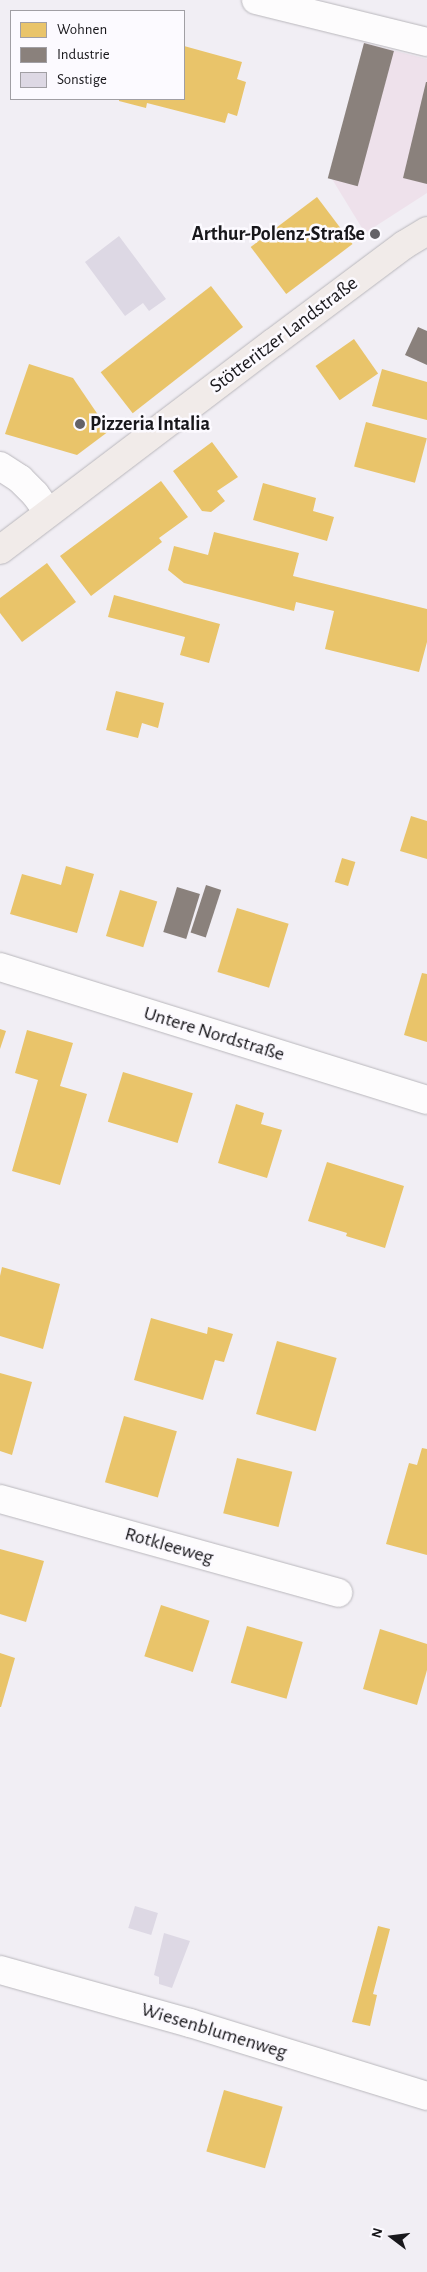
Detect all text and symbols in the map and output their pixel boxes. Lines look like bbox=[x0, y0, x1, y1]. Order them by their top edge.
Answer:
legend bbox=[10, 10, 185, 100]
text: Wohnen bbox=[57, 22, 107, 37]
text: Industrie bbox=[57, 47, 110, 62]
text: Sonstige bbox=[57, 72, 107, 87]
place label: Arthur-Polenz-Straße bbox=[192, 222, 365, 246]
marker: Arthur-Polenz-Straße bbox=[369, 228, 381, 240]
street label: Stötteritzer Landstraße bbox=[205, 271, 363, 399]
place label: Pizzeria Intalia bbox=[90, 412, 210, 436]
marker: Pizzeria Intalia bbox=[74, 418, 86, 430]
street label: Untere Nordstraße bbox=[141, 1001, 287, 1067]
street label: Rotkleeweg bbox=[122, 1522, 216, 1570]
street label: Wiesenblumenweg bbox=[138, 1997, 290, 2065]
north arrow bbox=[367, 2212, 417, 2262]
text: N bbox=[369, 2227, 386, 2240]

